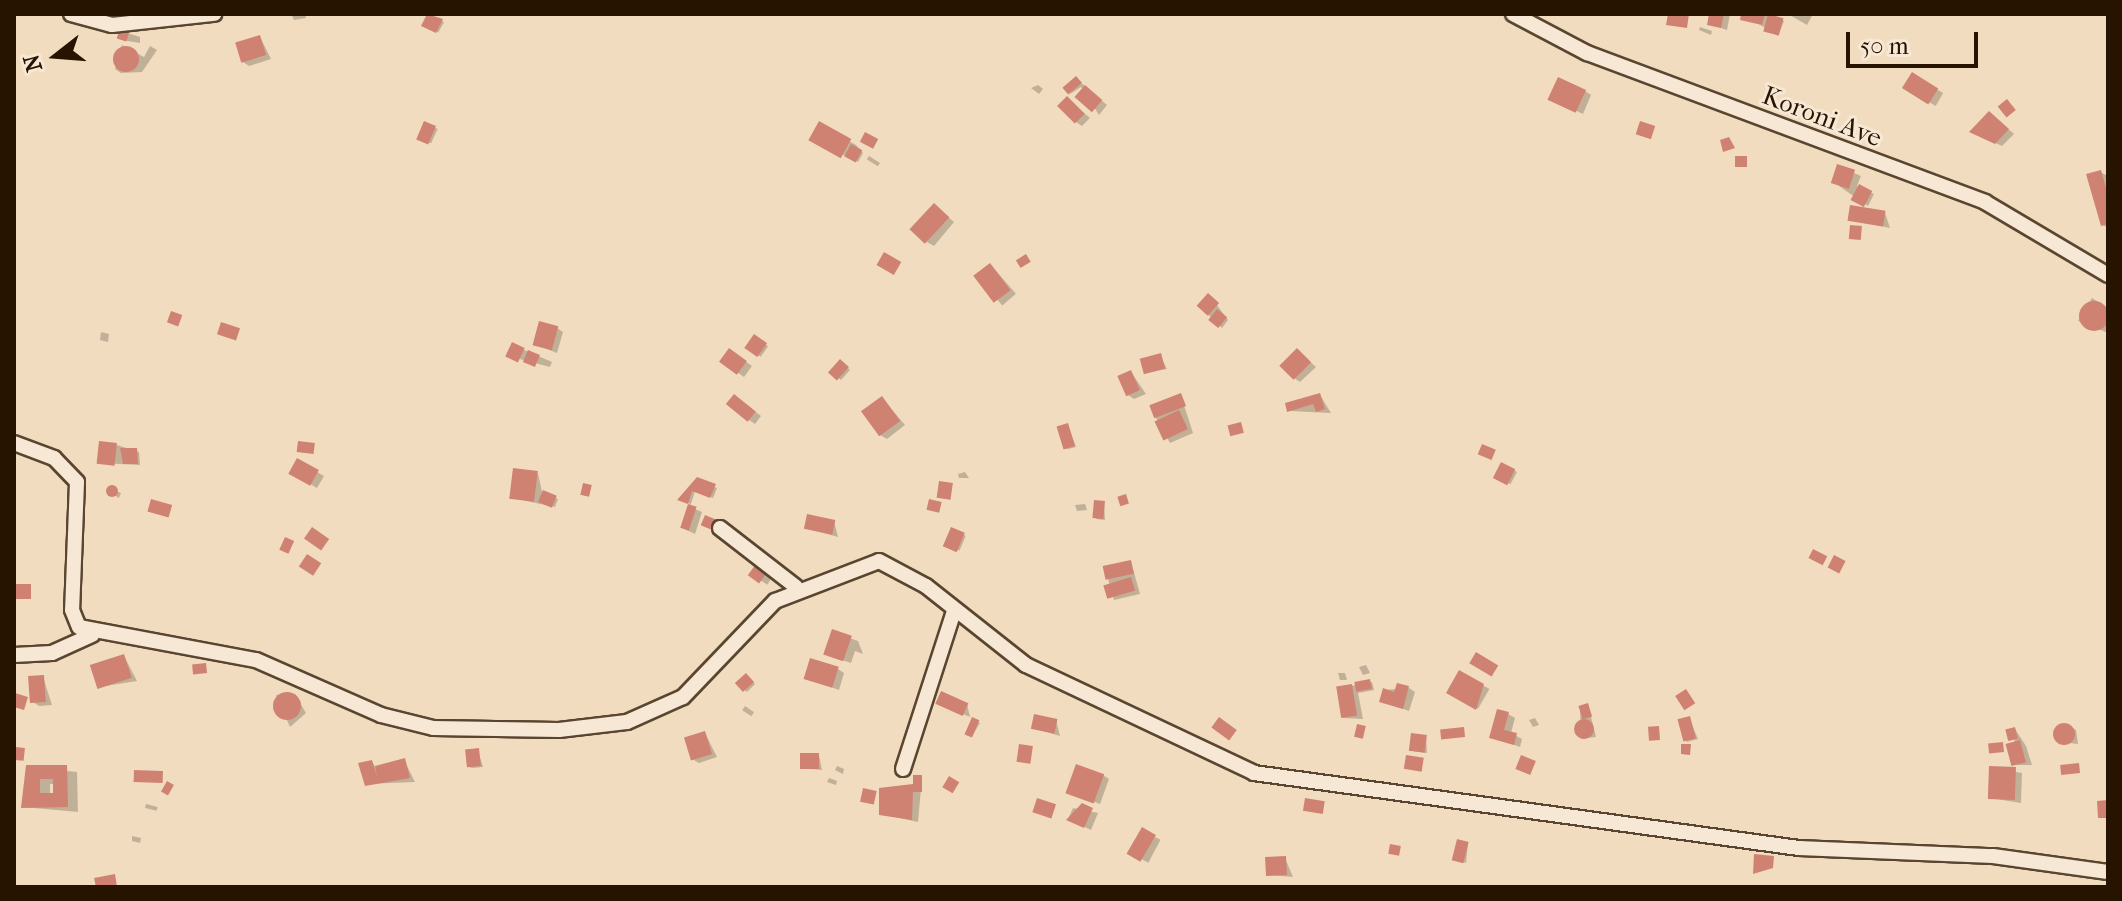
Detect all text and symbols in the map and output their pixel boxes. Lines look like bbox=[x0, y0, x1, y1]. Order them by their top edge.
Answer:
north arrow bbox=[16, 16, 96, 96]
scale bar bbox=[1850, 16, 1982, 66]
text: 50 m bbox=[1860, 32, 1909, 60]
text: N bbox=[18, 51, 48, 75]
street label: Koroni Ave bbox=[1758, 80, 1886, 154]

